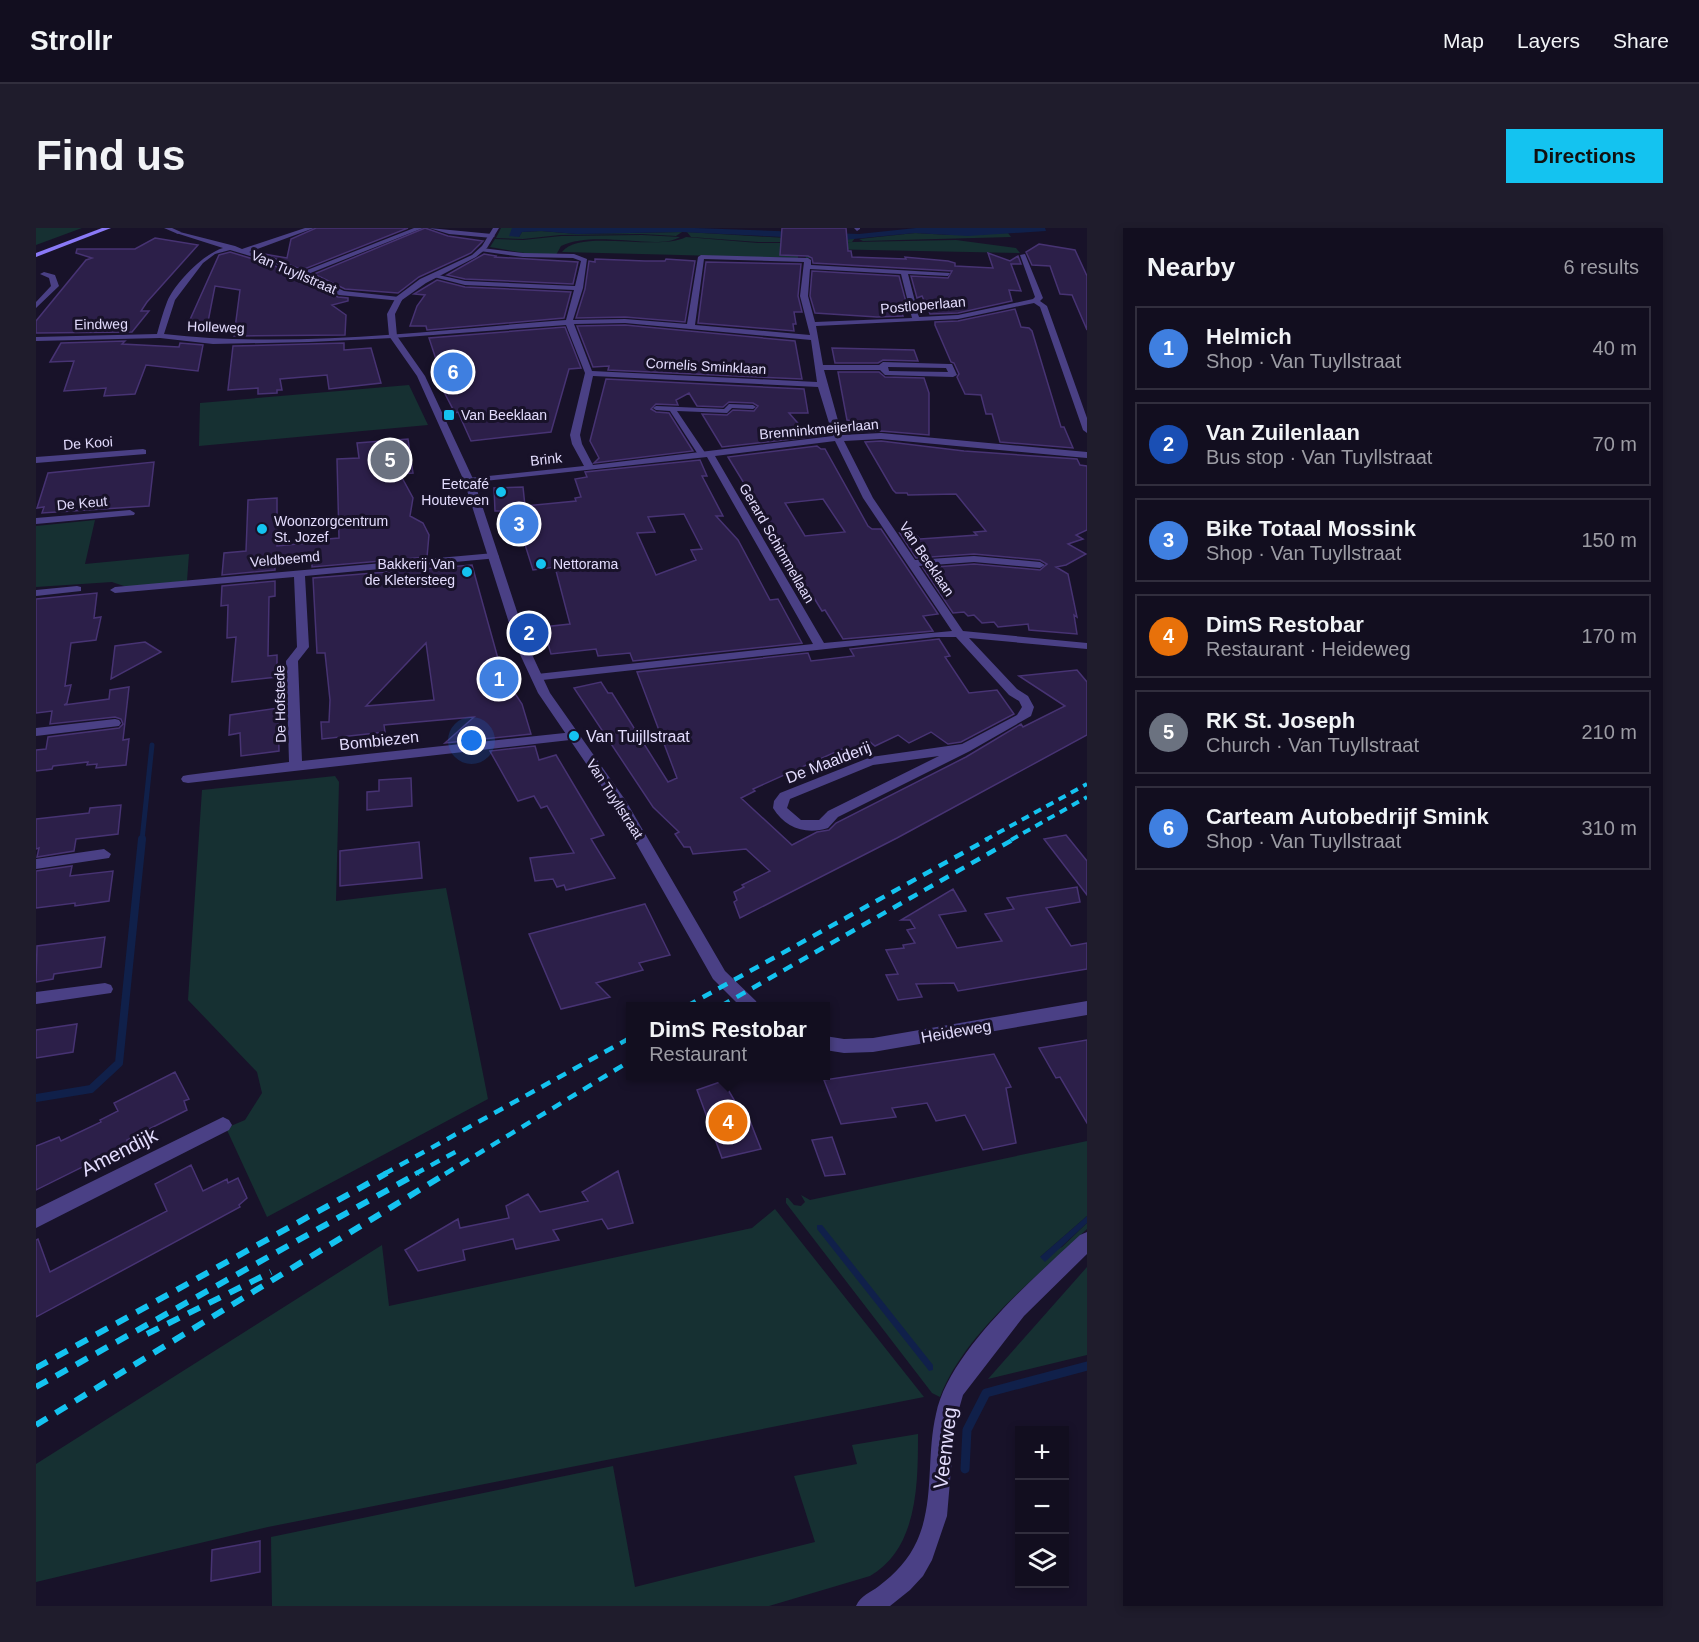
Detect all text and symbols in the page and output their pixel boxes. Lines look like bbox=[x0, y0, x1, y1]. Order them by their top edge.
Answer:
text: Strollr bbox=[30, 25, 112, 56]
text: Map bbox=[1443, 29, 1484, 52]
text: Layers bbox=[1517, 29, 1580, 52]
text: Share bbox=[1613, 29, 1669, 52]
button: Directions bbox=[1506, 129, 1663, 183]
text: Find us bbox=[36, 132, 185, 179]
street label: Van Tuyllstraat bbox=[249, 247, 339, 297]
text: Nearby bbox=[1147, 252, 1235, 282]
text: 6 results bbox=[1563, 256, 1639, 278]
street label: Postloperlaan bbox=[880, 293, 966, 317]
street label: Eindweg bbox=[74, 316, 128, 332]
street label: Holleweg bbox=[187, 318, 245, 336]
text: Helmich bbox=[1206, 324, 1292, 349]
text: 1 bbox=[1163, 337, 1174, 359]
text: 40 m bbox=[1593, 337, 1637, 359]
pin: 6 bbox=[434, 350, 472, 394]
text: Shop · Van Tuyllstraat bbox=[1206, 350, 1401, 372]
street label: Cornelis Sminklaan bbox=[645, 355, 767, 377]
place label: Van Beeklaan bbox=[461, 407, 547, 423]
marker: Van Beeklaan bbox=[442, 408, 456, 422]
street label: Brenninkmeijerlaan bbox=[759, 416, 879, 442]
text: Van Zuilenlaan bbox=[1206, 420, 1360, 445]
street label: De Kooi bbox=[63, 433, 113, 453]
text: 2 bbox=[1163, 433, 1174, 455]
text: 70 m bbox=[1593, 433, 1637, 455]
pin: 5 bbox=[370, 438, 410, 482]
text: Bus stop · Van Tuyllstraat bbox=[1206, 446, 1432, 468]
street label: Brink bbox=[529, 449, 564, 469]
place label: Eetcafé Houteveen bbox=[421, 476, 489, 508]
street label: Gerard Schimmellaan bbox=[736, 480, 818, 606]
marker: Eetcafé Houteveen bbox=[494, 485, 508, 499]
street label: De Keut bbox=[56, 493, 108, 513]
pin: 3 bbox=[500, 502, 538, 546]
place label: Woonzorgcentrum St. Jozef bbox=[274, 513, 388, 545]
text: Bike Totaal Mossink bbox=[1206, 516, 1416, 541]
street label: Van Beeklaan bbox=[896, 519, 958, 599]
marker: Woonzorgcentrum St. Jozef bbox=[255, 522, 269, 536]
text: 3 bbox=[1163, 529, 1174, 551]
text: 150 m bbox=[1581, 529, 1637, 551]
text: Shop · Van Tuyllstraat bbox=[1206, 542, 1401, 564]
street label: Veldbeemd bbox=[249, 548, 321, 570]
place label: Bakkerij Van de Kletersteeg bbox=[365, 556, 455, 588]
place label: Nettorama bbox=[553, 556, 619, 572]
marker: Nettorama bbox=[534, 557, 548, 571]
marker: Bakkerij Van de Kletersteeg bbox=[460, 565, 474, 579]
pin: 2 bbox=[510, 610, 548, 656]
text: DimS Restobar bbox=[1206, 612, 1364, 637]
text: 4 bbox=[1163, 625, 1174, 647]
text: 170 m bbox=[1581, 625, 1637, 647]
text: Restaurant · Heideweg bbox=[1206, 638, 1411, 660]
pin: 1 bbox=[480, 656, 518, 702]
street label: De Hofstede bbox=[271, 665, 289, 743]
text: RK St. Joseph bbox=[1206, 708, 1355, 733]
text: 5 bbox=[1163, 721, 1174, 743]
text: 210 m bbox=[1581, 721, 1637, 743]
your location bbox=[457, 726, 486, 755]
street label: Bombiezen bbox=[338, 728, 420, 753]
place label: Van Tuijllstraat bbox=[586, 728, 690, 745]
marker: Van Tuijllstraat bbox=[567, 729, 581, 743]
text: Church · Van Tuyllstraat bbox=[1206, 734, 1419, 756]
street label: De Maalderij bbox=[783, 738, 873, 786]
street label: Van Tuyllstraat bbox=[583, 756, 647, 842]
text: Carteam Autobedrijf Smink bbox=[1206, 804, 1489, 829]
text: 6 bbox=[1163, 817, 1174, 839]
text: 310 m bbox=[1581, 817, 1637, 839]
text: Shop · Van Tuyllstraat bbox=[1206, 830, 1401, 852]
popup bbox=[626, 1002, 830, 1080]
text: DimS Restobar bbox=[649, 1017, 807, 1042]
street label: Heideweg bbox=[920, 1017, 993, 1046]
text: Restaurant bbox=[649, 1043, 747, 1065]
pin: 4 bbox=[708, 1100, 748, 1144]
street label: Amendijk bbox=[77, 1123, 162, 1180]
street label: Veenweg bbox=[929, 1406, 961, 1490]
map controls bbox=[1015, 1426, 1069, 1588]
button: + bbox=[1015, 1426, 1069, 1480]
button: − bbox=[1015, 1480, 1069, 1534]
button: layers bbox=[1015, 1534, 1069, 1588]

